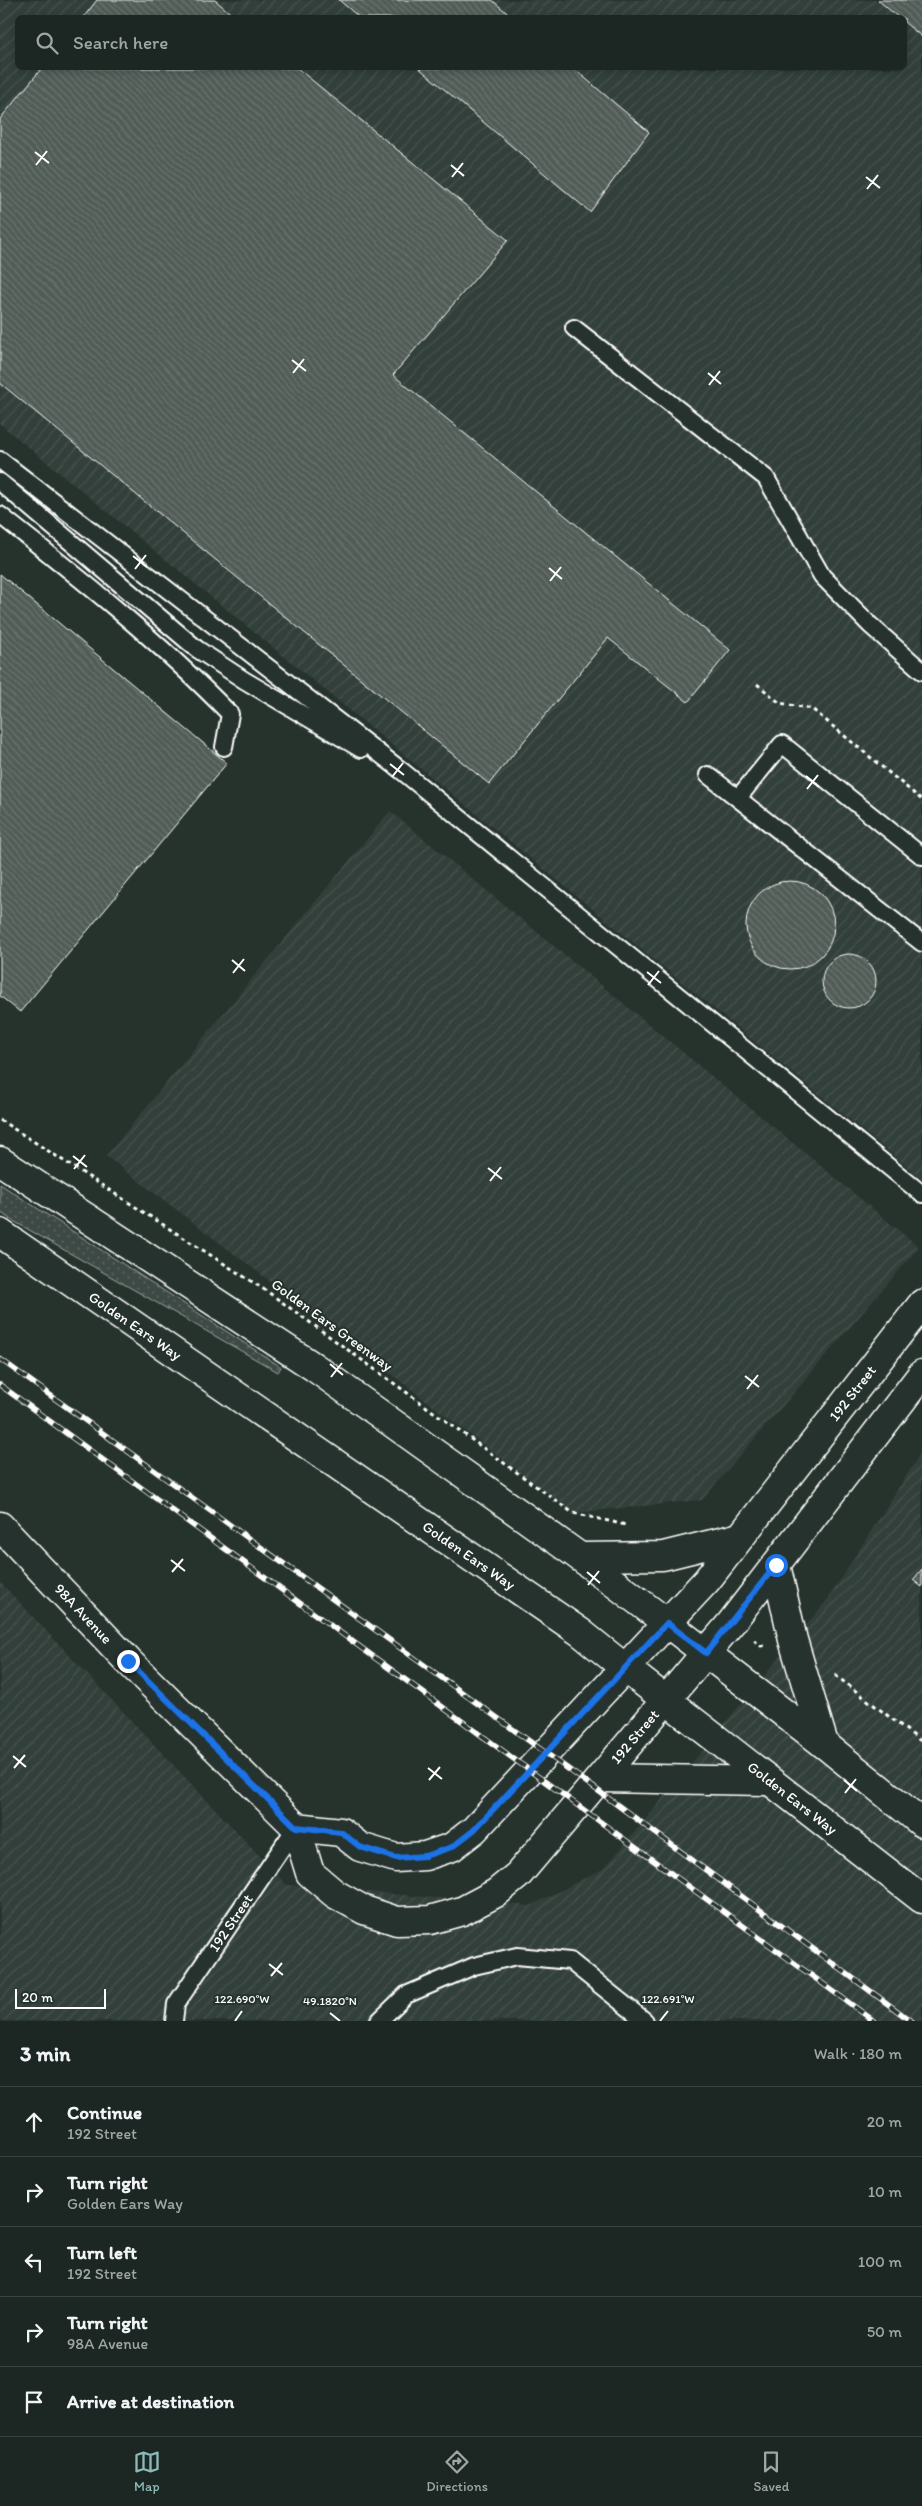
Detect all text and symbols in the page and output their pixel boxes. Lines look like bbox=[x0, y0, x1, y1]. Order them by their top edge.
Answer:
search box bbox=[15, 15, 907, 70]
icon: search bbox=[33, 29, 61, 57]
text: Search here bbox=[73, 31, 168, 54]
street label: Golden Ears Greenway bbox=[268, 1275, 396, 1375]
street label: Golden Ears Way bbox=[85, 1288, 185, 1364]
street label: 192 Street bbox=[825, 1361, 880, 1425]
street label: Golden Ears Way bbox=[419, 1517, 519, 1594]
route start bbox=[765, 1554, 788, 1577]
street label: 98A Avenue bbox=[50, 1580, 116, 1648]
route end bbox=[117, 1650, 140, 1673]
street label: 192 Street bbox=[607, 1706, 663, 1768]
street label: Golden Ears Way bbox=[744, 1758, 841, 1839]
street label: 192 Street bbox=[205, 1890, 257, 1955]
scale bar bbox=[15, 1986, 106, 2009]
text: 20 m bbox=[22, 1989, 53, 2006]
text: 122.690°W bbox=[215, 1992, 269, 2006]
text: 122.691°W bbox=[641, 1992, 695, 2006]
text: 49.1820°N bbox=[303, 1994, 357, 2008]
text: 3 min bbox=[20, 2041, 70, 2066]
text: Walk · 180 m bbox=[814, 2044, 902, 2063]
text: Continue bbox=[67, 2101, 142, 2124]
icon: ahead bbox=[20, 2108, 48, 2136]
text: 20 m bbox=[867, 2112, 902, 2131]
text: 192 Street bbox=[67, 2124, 137, 2143]
text: Turn right bbox=[67, 2171, 148, 2194]
icon: right bbox=[20, 2178, 48, 2206]
text: 10 m bbox=[868, 2182, 902, 2201]
text: Golden Ears Way bbox=[67, 2194, 183, 2213]
text: Turn left bbox=[67, 2241, 137, 2264]
icon: left bbox=[20, 2248, 48, 2276]
text: 100 m bbox=[858, 2252, 902, 2271]
text: 192 Street bbox=[67, 2264, 137, 2283]
text: Turn right bbox=[67, 2311, 148, 2334]
icon: right bbox=[20, 2318, 48, 2346]
text: 50 m bbox=[867, 2322, 902, 2341]
text: 98A Avenue bbox=[67, 2334, 148, 2353]
icon: arrive bbox=[20, 2388, 48, 2416]
text: Arrive at destination bbox=[67, 2390, 234, 2413]
tab: Map bbox=[133, 2448, 161, 2495]
tab: Directions bbox=[426, 2448, 488, 2495]
tab: Saved bbox=[753, 2448, 789, 2495]

